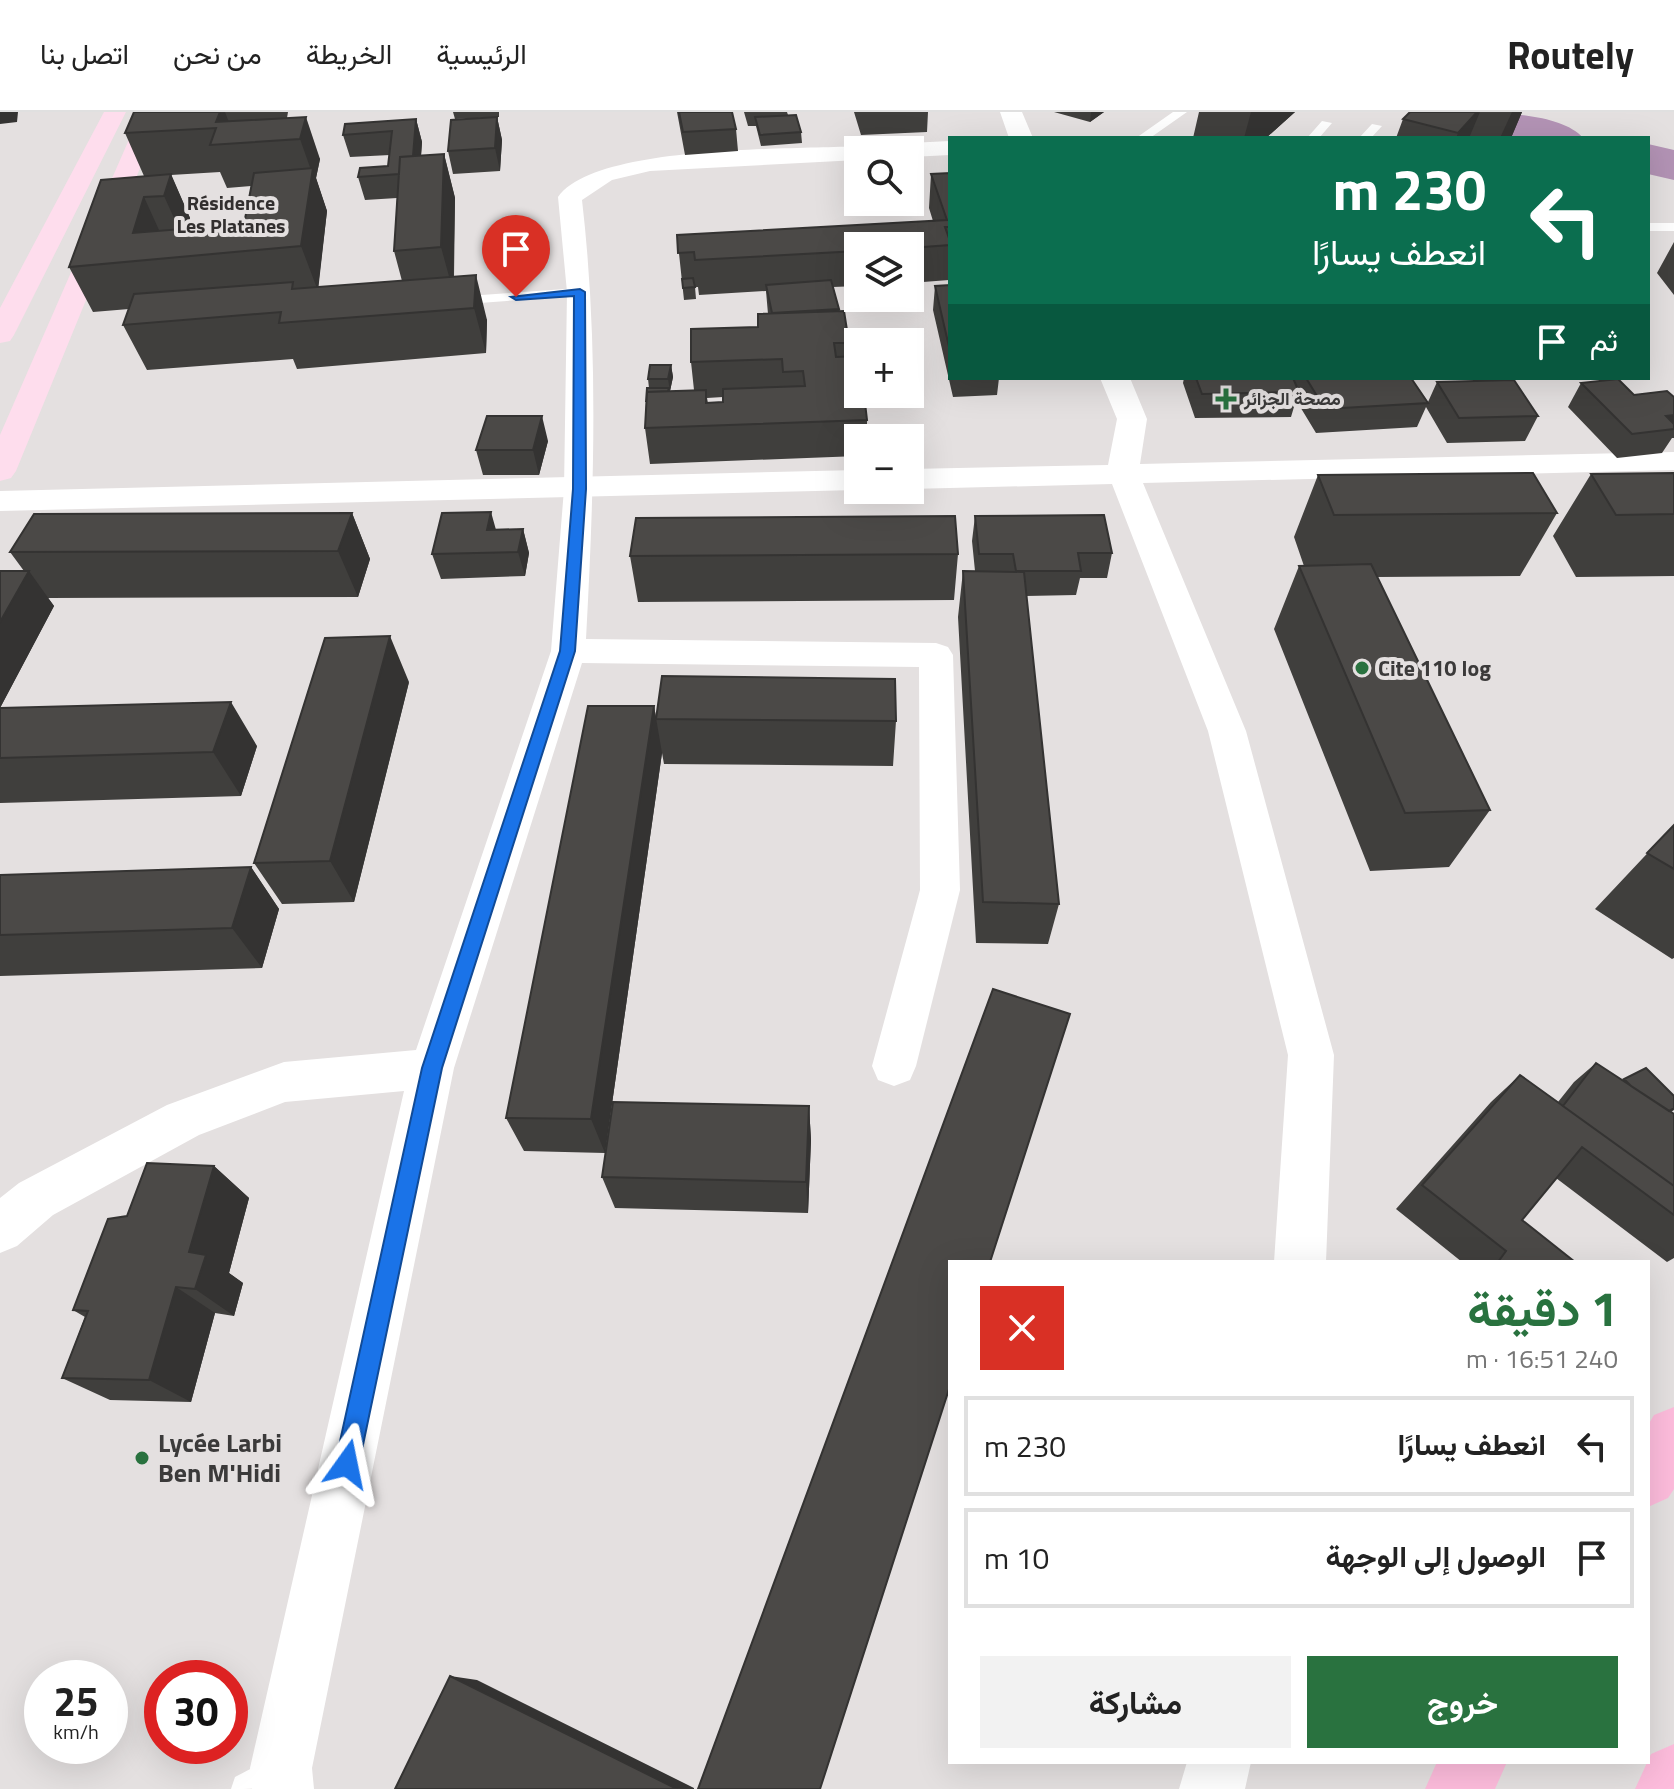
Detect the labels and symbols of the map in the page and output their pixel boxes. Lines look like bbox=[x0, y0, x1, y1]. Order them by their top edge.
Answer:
district label: Résidence Les Platanes bbox=[176, 187, 286, 241]
pin bbox=[482, 215, 550, 297]
place label: مصحة الجزائر bbox=[1243, 385, 1341, 412]
marker: مصحة الجزائر bbox=[1215, 388, 1237, 410]
place label: Cite 110 log bbox=[1378, 651, 1491, 685]
marker: Cite 110 log bbox=[1353, 659, 1371, 677]
position arrow bbox=[305, 1422, 389, 1506]
place label: Lycée Larbi Ben M'Hidi bbox=[158, 1423, 282, 1492]
marker: Lycée Larbi Ben M'Hidi bbox=[133, 1449, 151, 1467]
speed limit sign: 30 bbox=[144, 1660, 248, 1764]

